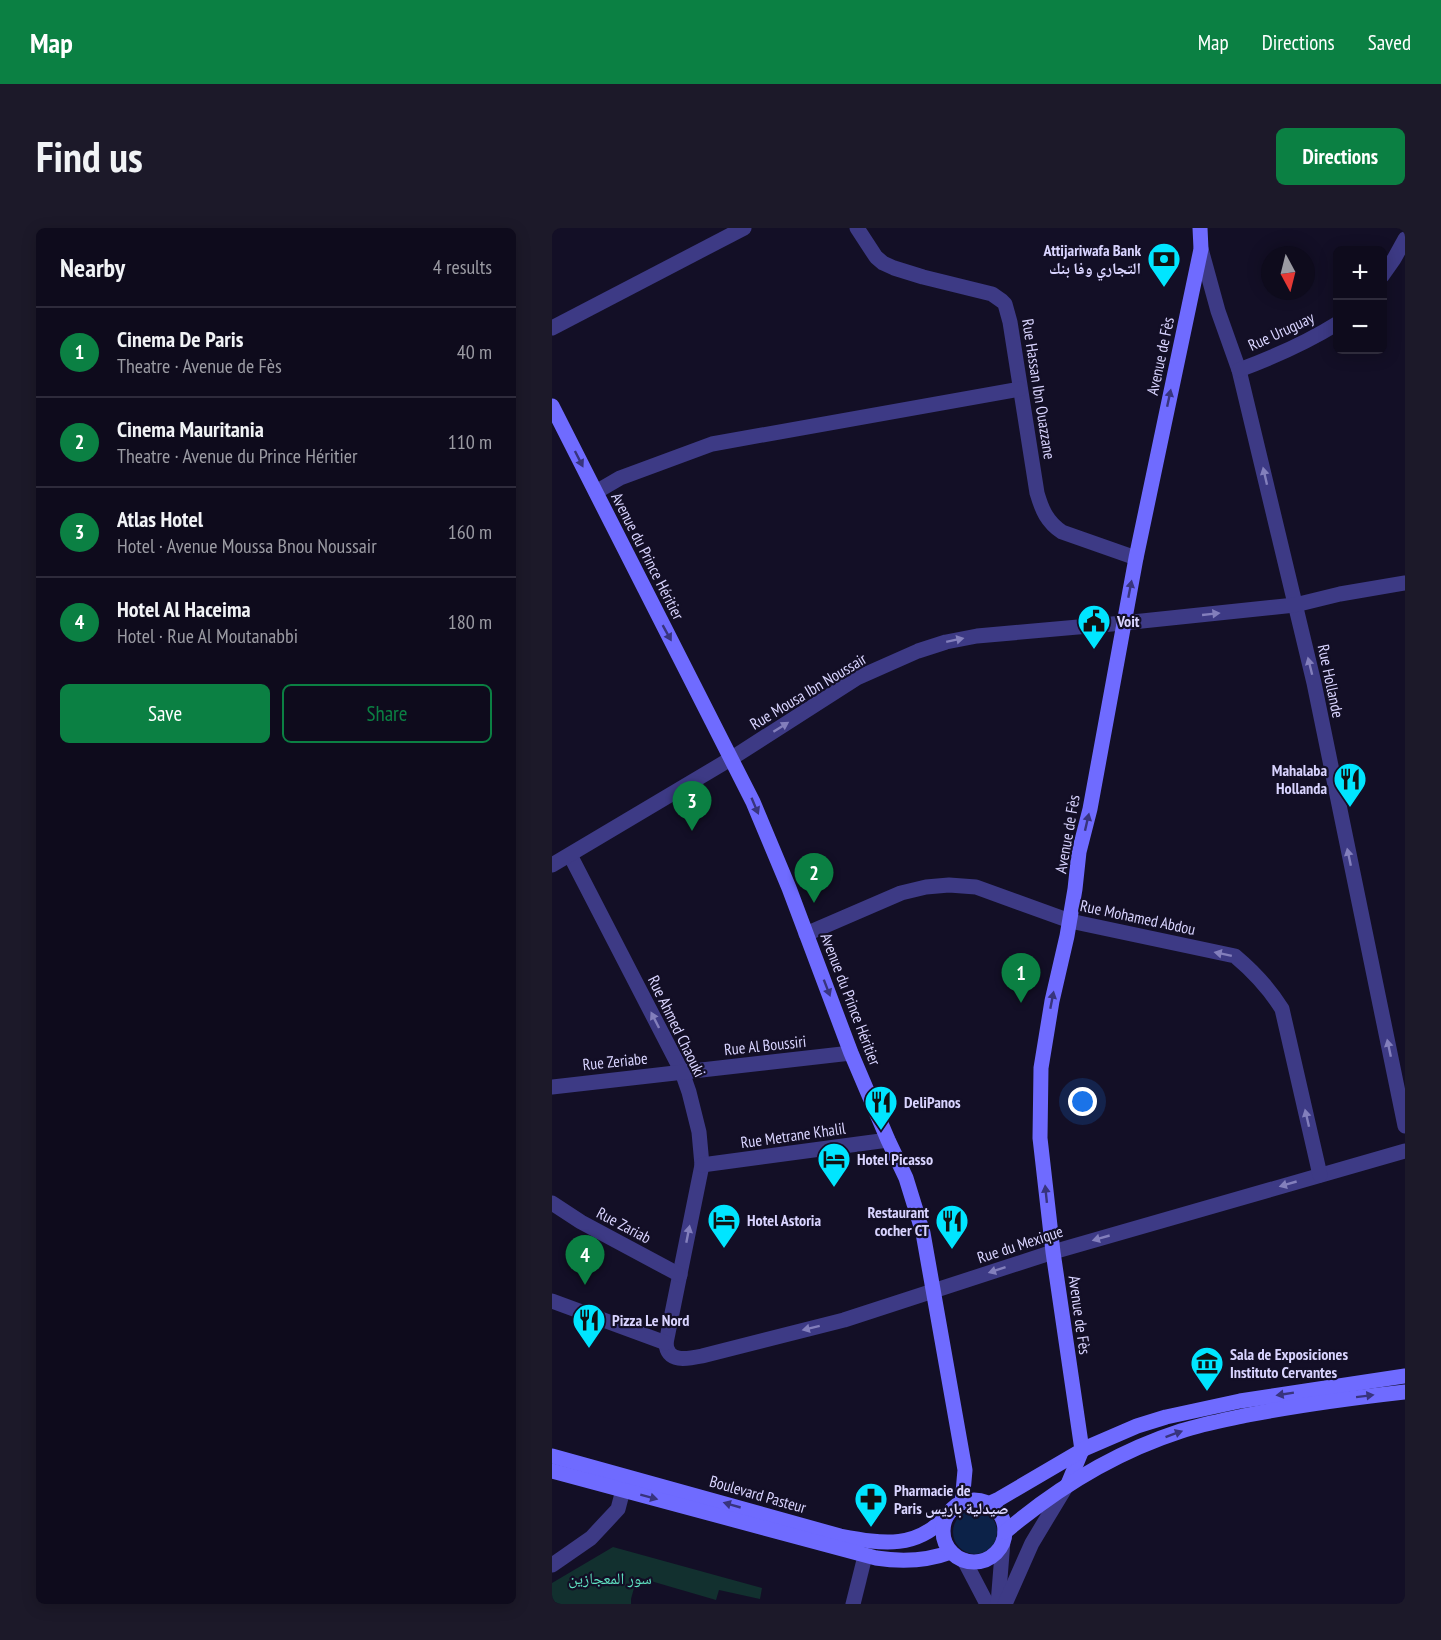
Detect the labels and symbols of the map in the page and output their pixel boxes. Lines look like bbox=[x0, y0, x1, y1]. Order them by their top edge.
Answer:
place label: Attijariwafa Bank التجاري وفا بنك bbox=[1043, 240, 1141, 281]
bank icon: Attijariwafa Bank التجاري وفا بنك bbox=[1146, 241, 1182, 288]
north arrow bbox=[1261, 246, 1315, 300]
street label: Rue Uruguay bbox=[1245, 307, 1317, 355]
street label: Avenue de Fès bbox=[1142, 315, 1178, 397]
street label: Rue Hassan Ibn Ouazzane bbox=[1018, 317, 1060, 461]
one-way arrow bbox=[1165, 389, 1175, 407]
one-way arrow bbox=[574, 450, 583, 467]
one-way arrow bbox=[1259, 467, 1269, 486]
street label: Avenue du Prince Héritier bbox=[607, 489, 689, 624]
one-way arrow bbox=[1126, 579, 1135, 598]
public building icon: Voit bbox=[1076, 603, 1112, 650]
one-way arrow bbox=[1202, 609, 1221, 619]
place label: Voit bbox=[1116, 611, 1140, 631]
one-way arrow bbox=[661, 624, 671, 641]
one-way arrow bbox=[945, 635, 964, 644]
street label: Rue Hollande bbox=[1313, 642, 1349, 720]
street label: Rue Mousa Ibn Noussair bbox=[746, 648, 870, 734]
one-way arrow bbox=[1305, 657, 1315, 675]
one-way arrow bbox=[773, 721, 789, 732]
place label: Mahalaba Hollanda bbox=[1272, 760, 1327, 798]
restaurant icon: Mahalaba Hollanda bbox=[1332, 761, 1368, 808]
pin: 3 bbox=[672, 782, 712, 831]
street label: Avenue de Fès bbox=[1050, 793, 1084, 875]
one-way arrow bbox=[750, 798, 760, 816]
one-way arrow bbox=[1082, 813, 1092, 831]
one-way arrow bbox=[1344, 847, 1353, 866]
pin: 2 bbox=[794, 854, 834, 903]
street label: Rue Mohamed Abdou bbox=[1079, 895, 1198, 939]
street label: Avenue du Prince Héritier bbox=[817, 930, 886, 1069]
one-way arrow bbox=[1214, 949, 1233, 958]
pin: 1 bbox=[1002, 954, 1040, 1003]
street label: Rue Ahmed Chaouki bbox=[644, 972, 710, 1080]
one-way arrow bbox=[822, 979, 832, 997]
one-way arrow bbox=[1048, 990, 1057, 1009]
one-way arrow bbox=[650, 1011, 660, 1028]
street label: Rue Al Boussiri bbox=[723, 1031, 807, 1059]
one-way arrow bbox=[1384, 1038, 1393, 1057]
street label: Rue Zeriabe bbox=[582, 1048, 648, 1074]
restaurant icon: DeliPanos bbox=[863, 1084, 899, 1131]
your location bbox=[1068, 1087, 1097, 1116]
place label: DeliPanos bbox=[904, 1092, 961, 1112]
one-way arrow bbox=[1302, 1108, 1311, 1127]
street label: Rue Metrane Khalil bbox=[739, 1118, 847, 1152]
hotel icon: Hotel Picasso bbox=[816, 1141, 852, 1188]
place label: Hotel Picasso bbox=[857, 1149, 933, 1169]
one-way arrow bbox=[1279, 1180, 1297, 1189]
one-way arrow bbox=[1041, 1184, 1051, 1203]
street label: Rue Zariab bbox=[593, 1202, 655, 1248]
hotel icon: Hotel Astoria bbox=[706, 1202, 742, 1249]
place label: Restaurant cocher CT bbox=[868, 1202, 929, 1240]
restaurant icon: Restaurant cocher CT bbox=[934, 1203, 970, 1250]
place label: Hotel Astoria bbox=[747, 1210, 821, 1230]
street label: Rue du Mexique bbox=[975, 1221, 1065, 1267]
one-way arrow bbox=[684, 1225, 693, 1244]
one-way arrow bbox=[1092, 1234, 1110, 1243]
pin: 4 bbox=[566, 1236, 604, 1285]
one-way arrow bbox=[988, 1266, 1006, 1275]
street label: Avenue de Fès bbox=[1065, 1274, 1095, 1356]
restaurant icon: Pizza Le Nord bbox=[571, 1302, 607, 1349]
place label: Pizza Le Nord bbox=[612, 1310, 689, 1330]
one-way arrow bbox=[802, 1324, 820, 1334]
place label: Sala de Exposiciones Instituto Cervantes bbox=[1230, 1344, 1348, 1382]
museum icon: Sala de Exposiciones Instituto Cervantes bbox=[1189, 1345, 1225, 1392]
one-way arrow bbox=[1275, 1390, 1294, 1399]
one-way arrow bbox=[1355, 1392, 1374, 1401]
one-way arrow bbox=[1165, 1428, 1183, 1438]
street label: Boulevard Pasteur bbox=[707, 1471, 809, 1518]
place label: Pharmacie de Paris صيدلية باريس bbox=[894, 1480, 1008, 1518]
pharmacy icon: Pharmacie de Paris صيدلية باريس bbox=[853, 1481, 889, 1528]
one-way arrow bbox=[640, 1493, 658, 1503]
one-way arrow bbox=[723, 1500, 741, 1510]
park label: سور المعجازين bbox=[568, 1568, 652, 1589]

